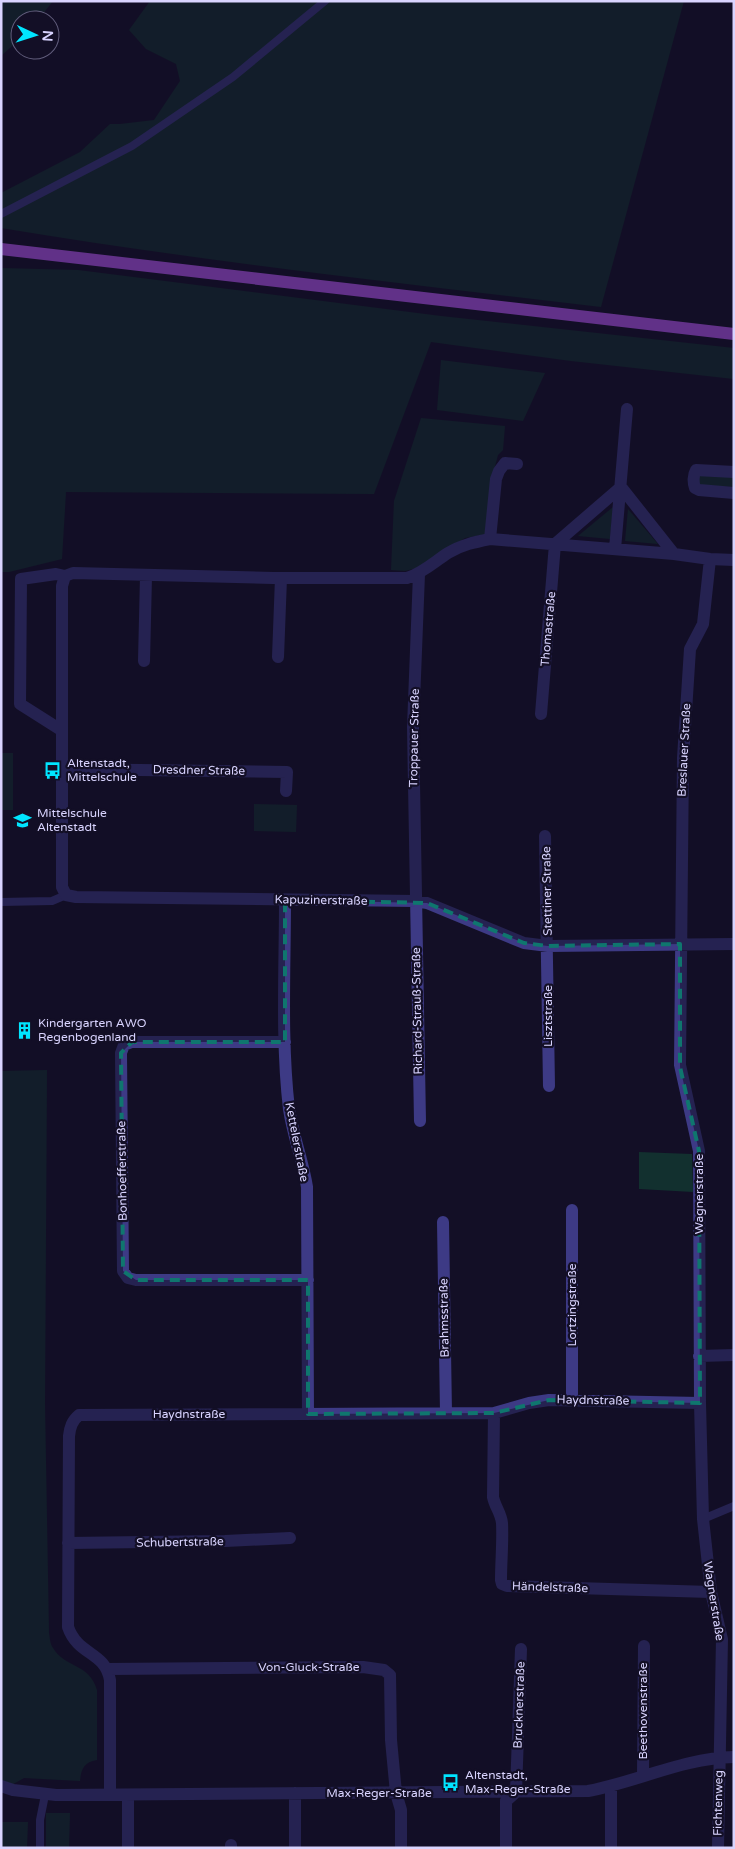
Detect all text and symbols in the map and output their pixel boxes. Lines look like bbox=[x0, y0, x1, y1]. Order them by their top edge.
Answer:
north arrow bbox=[10, 10, 60, 60]
text: N bbox=[39, 30, 56, 42]
street label: Thomastraße bbox=[538, 591, 558, 667]
street label: Troppauer Straße bbox=[406, 688, 422, 788]
street label: Breslauer Straße bbox=[675, 703, 693, 797]
place label: Altenstadt, Mittelschule bbox=[67, 756, 137, 784]
bus stop icon: Altenstadt, Mittelschule bbox=[43, 760, 63, 780]
street label: Dresdner Straße bbox=[153, 762, 246, 778]
place label: Mittelschule Altenstadt bbox=[37, 806, 107, 834]
school or university icon: Mittelschule Altenstadt bbox=[13, 810, 33, 830]
street label: Stettiner Straße bbox=[539, 846, 555, 936]
street label: Kapuzinerstraße bbox=[274, 892, 368, 908]
street label: Richard-Strauß-Straße bbox=[409, 947, 425, 1075]
street label: Lisztstraße bbox=[541, 985, 555, 1047]
place label: Kindergarten AWO Regenbogenland bbox=[38, 1016, 147, 1044]
building icon: Kindergarten AWO Regenbogenland bbox=[14, 1020, 34, 1040]
street label: Kettelerstraße bbox=[282, 1101, 312, 1183]
street label: Bonhoefferstraße bbox=[114, 1121, 130, 1221]
street label: Wagnerstraße bbox=[692, 1154, 706, 1234]
street label: Lortzingstraße bbox=[565, 1263, 579, 1346]
street label: Brahmsstraße bbox=[436, 1278, 452, 1358]
street label: Haydnstraße bbox=[557, 1392, 630, 1408]
street label: Haydnstraße bbox=[153, 1407, 226, 1421]
street label: Schubertstraße bbox=[136, 1534, 224, 1550]
street label: Wagnerstraße bbox=[701, 1560, 727, 1642]
street label: Händelstraße bbox=[512, 1579, 589, 1595]
street label: Von-Gluck-Straße bbox=[258, 1660, 360, 1674]
street label: Brucknerstraße bbox=[510, 1661, 528, 1749]
street label: Beethovenstraße bbox=[636, 1662, 650, 1760]
place label: Altenstadt, Max-Reger-Straße bbox=[465, 1768, 571, 1796]
street label: Fichtenweg bbox=[710, 1770, 726, 1836]
bus stop icon: Altenstadt, Max-Reger-Straße bbox=[441, 1772, 461, 1792]
street label: Max-Reger-Straße bbox=[326, 1786, 432, 1800]

